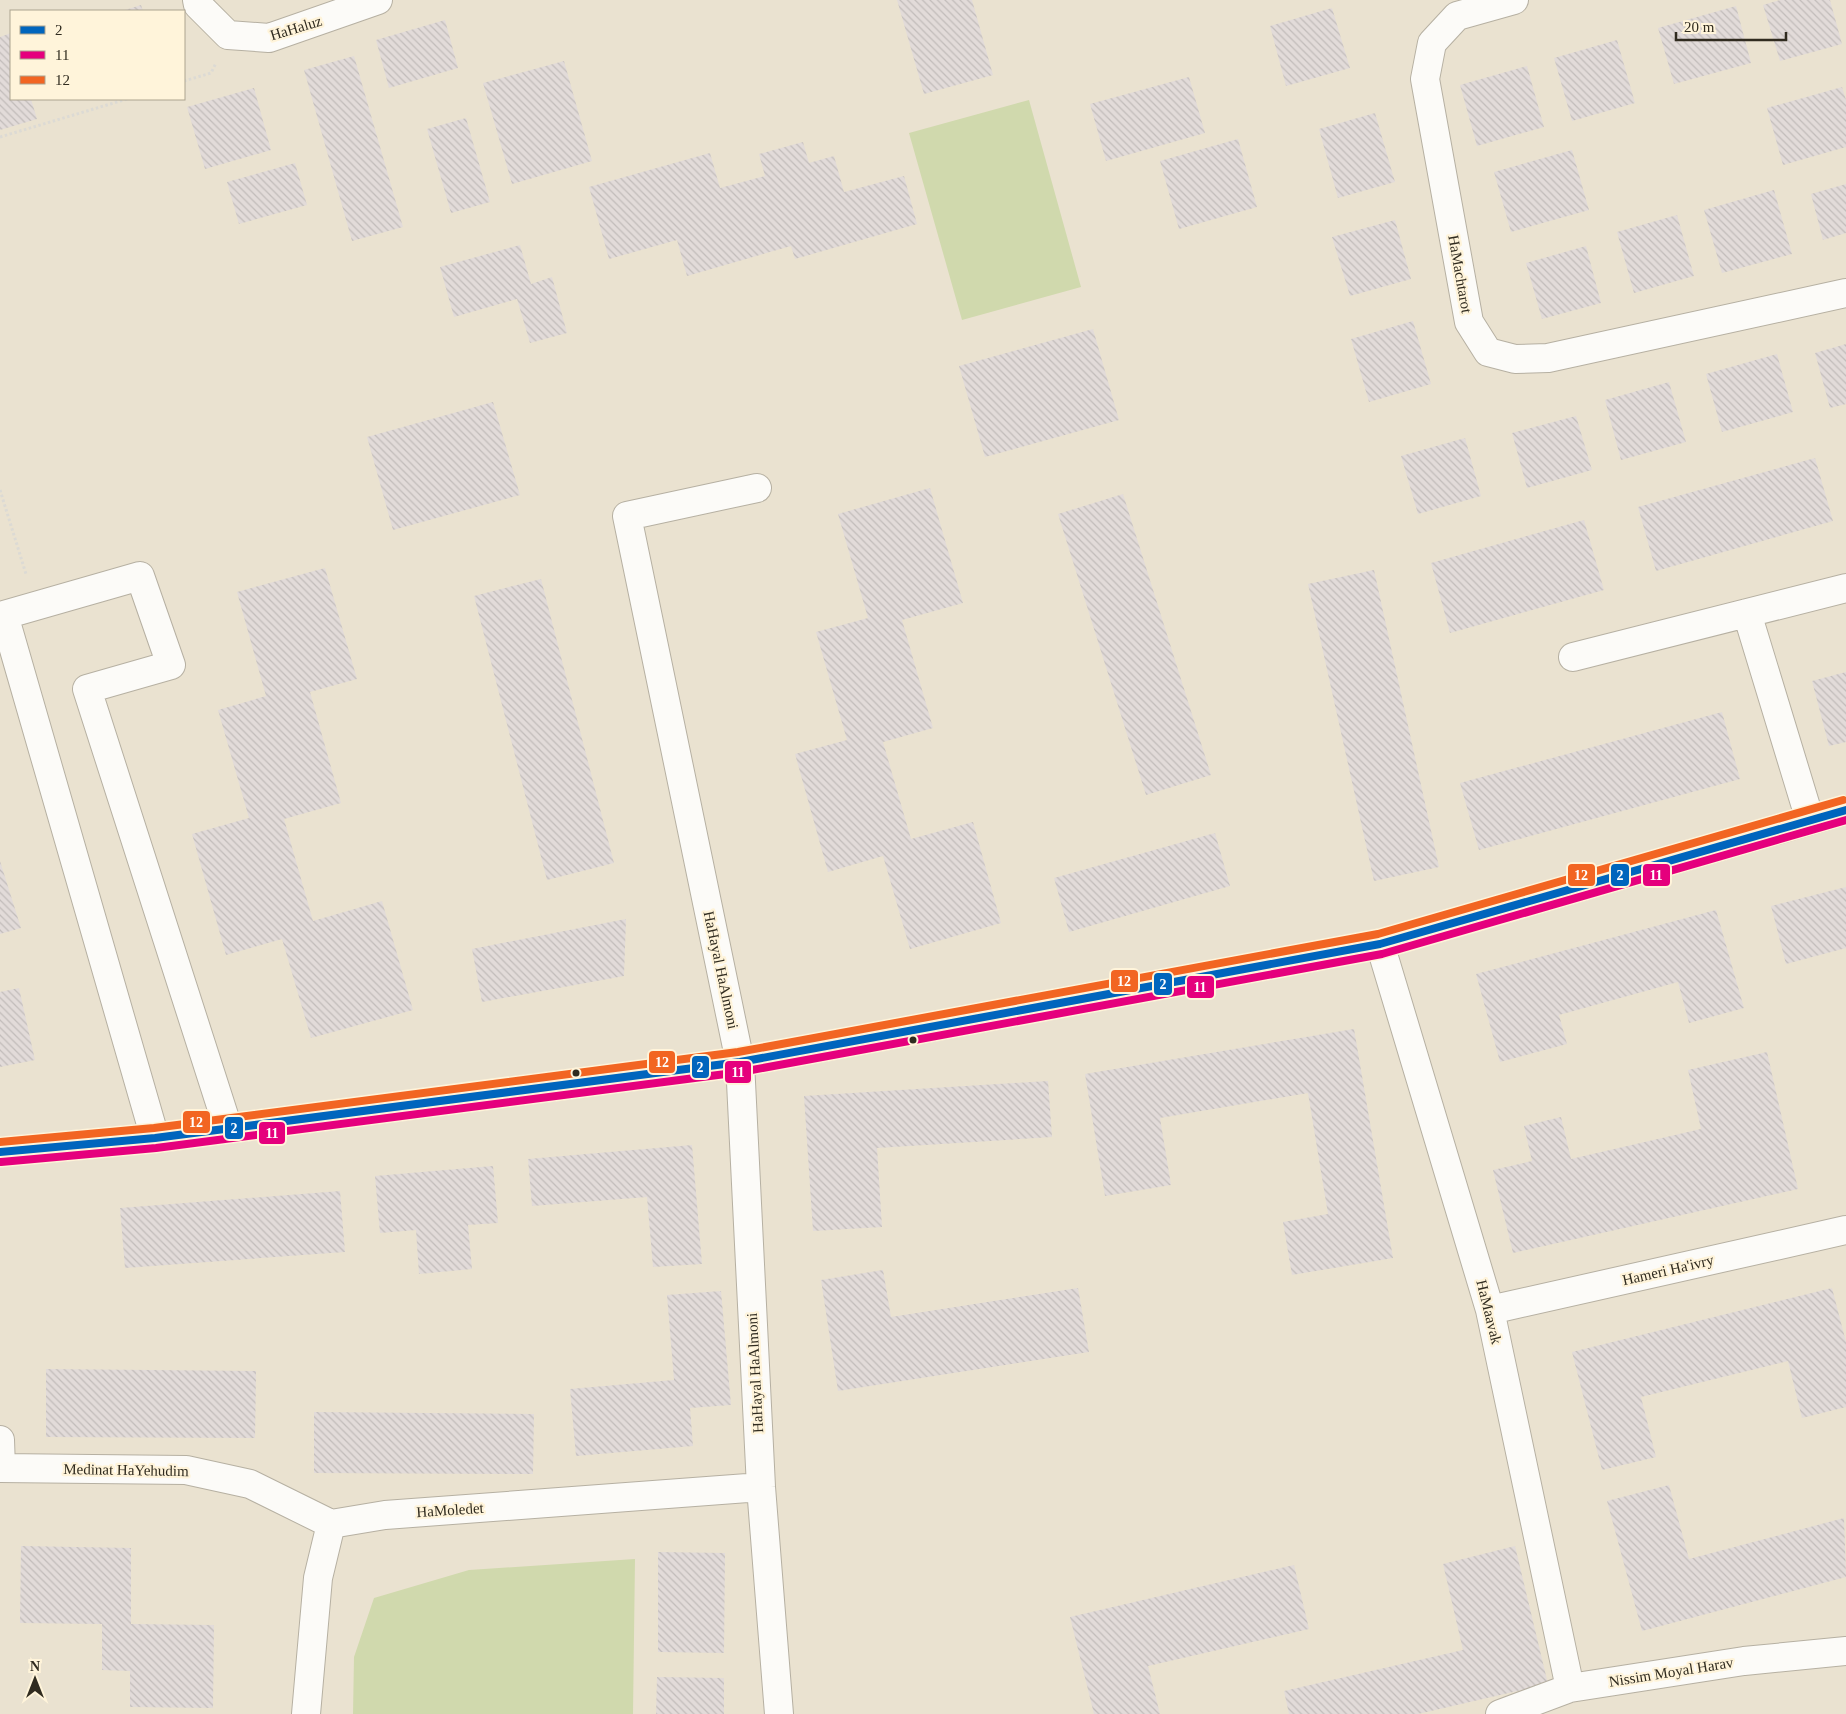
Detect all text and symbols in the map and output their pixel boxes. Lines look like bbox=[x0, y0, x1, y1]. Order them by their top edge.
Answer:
legend bbox=[10, 10, 185, 100]
scale bar bbox=[1676, 10, 1786, 42]
street label: HaHaluz bbox=[268, 12, 324, 43]
text: 20 m bbox=[1684, 19, 1715, 35]
text: 2 bbox=[55, 22, 63, 38]
text: 11 bbox=[55, 47, 69, 63]
text: 12 bbox=[55, 72, 70, 88]
street label: HaMachtarot bbox=[1445, 234, 1475, 315]
line badge: 12 bbox=[1567, 863, 1596, 887]
line badge: 2 bbox=[1610, 863, 1630, 887]
line badge: 11 bbox=[1642, 863, 1671, 887]
text: 12 bbox=[1574, 868, 1588, 883]
text: 2 bbox=[1617, 868, 1624, 883]
text: 11 bbox=[1649, 868, 1663, 883]
street label: HaHayal HaAlmoni bbox=[701, 909, 741, 1031]
line badge: 12 bbox=[1110, 969, 1139, 993]
line badge: 2 bbox=[1153, 972, 1173, 996]
text: 12 bbox=[1117, 974, 1131, 989]
line badge: 11 bbox=[1186, 975, 1215, 999]
text: 2 bbox=[1160, 977, 1167, 992]
text: 11 bbox=[1193, 980, 1207, 995]
unlabelled marker bbox=[908, 1035, 918, 1045]
line badge: 12 bbox=[648, 1050, 676, 1074]
text: 12 bbox=[655, 1055, 669, 1070]
line badge: 2 bbox=[691, 1055, 710, 1079]
text: 2 bbox=[697, 1060, 704, 1075]
line badge: 11 bbox=[724, 1060, 752, 1084]
text: 11 bbox=[731, 1065, 745, 1080]
unlabelled marker bbox=[571, 1068, 581, 1078]
line badge: 12 bbox=[182, 1110, 211, 1134]
text: 12 bbox=[189, 1115, 203, 1130]
line badge: 2 bbox=[224, 1116, 244, 1140]
text: 2 bbox=[231, 1121, 238, 1136]
line badge: 11 bbox=[258, 1121, 286, 1145]
text: 11 bbox=[265, 1126, 279, 1141]
street label: Hameri Ha'ivry bbox=[1621, 1252, 1716, 1288]
street label: HaMaavak bbox=[1473, 1278, 1505, 1346]
street label: HaHayal HaAlmoni bbox=[744, 1312, 766, 1434]
street label: Medinat HaYehudim bbox=[63, 1461, 189, 1479]
street label: HaMoledet bbox=[416, 1500, 485, 1520]
north arrow bbox=[10, 1654, 60, 1704]
street label: Nissim Moyal Harav bbox=[1608, 1654, 1735, 1690]
text: N bbox=[30, 1659, 40, 1674]

